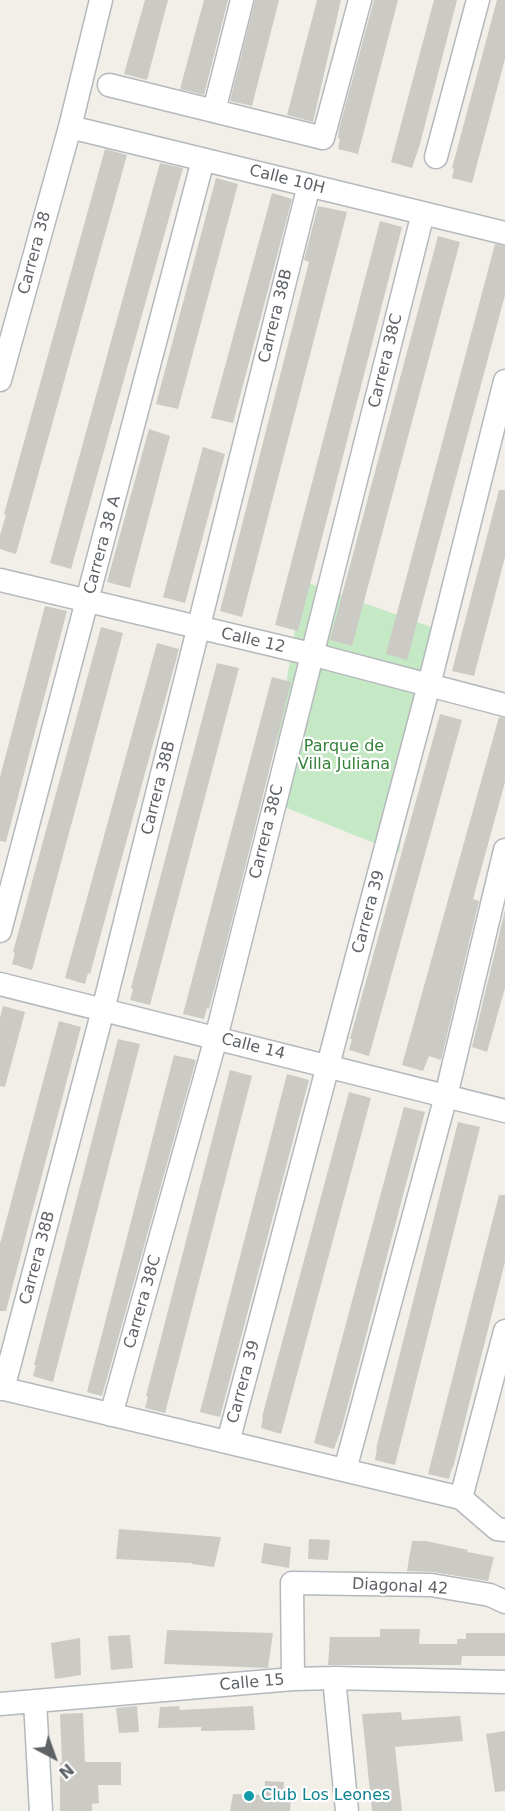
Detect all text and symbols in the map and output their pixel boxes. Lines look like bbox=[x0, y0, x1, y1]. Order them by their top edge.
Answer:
street label: Calle 10H bbox=[247, 161, 327, 199]
street label: Carrera 38 bbox=[15, 209, 55, 297]
street label: Carrera 38B bbox=[255, 267, 297, 365]
street label: Carrera 38C bbox=[365, 312, 407, 410]
street label: Carrera 38 A bbox=[81, 494, 125, 596]
street label: Calle 12 bbox=[219, 624, 287, 658]
park label: Parque de Villa Juliana bbox=[298, 737, 390, 775]
street label: Carrera 38B bbox=[138, 739, 180, 837]
street label: Carrera 38C bbox=[246, 783, 288, 881]
street label: Carrera 39 bbox=[349, 868, 389, 956]
street label: Calle 14 bbox=[219, 1030, 287, 1064]
street label: Carrera 38B bbox=[16, 1209, 60, 1307]
street label: Carrera 38C bbox=[120, 1253, 166, 1351]
street label: Carrera 39 bbox=[224, 1338, 264, 1426]
street label: Diagonal 42 bbox=[351, 1575, 449, 1599]
street label: Calle 15 bbox=[219, 1671, 285, 1695]
north arrow bbox=[24, 1727, 84, 1787]
text: N bbox=[55, 1759, 77, 1783]
place label: Club Los Leones bbox=[261, 1786, 390, 1806]
marker: Club Los Leones bbox=[242, 1789, 256, 1803]

